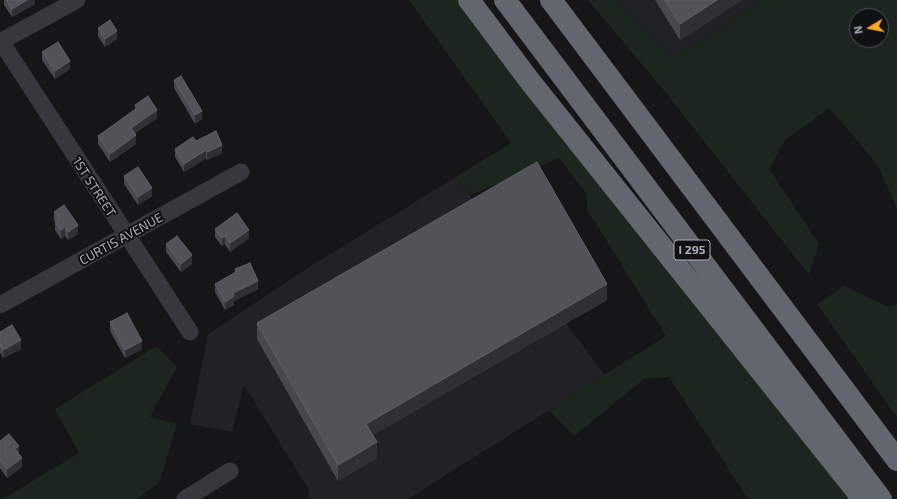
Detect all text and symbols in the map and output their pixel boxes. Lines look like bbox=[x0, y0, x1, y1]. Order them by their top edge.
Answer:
north arrow bbox=[849, 8, 889, 48]
text: N bbox=[851, 25, 865, 35]
street label: 1ST STREET bbox=[69, 154, 119, 220]
street label: CURTIS AVENUE bbox=[77, 210, 165, 268]
road number: I 295 bbox=[674, 240, 710, 260]

